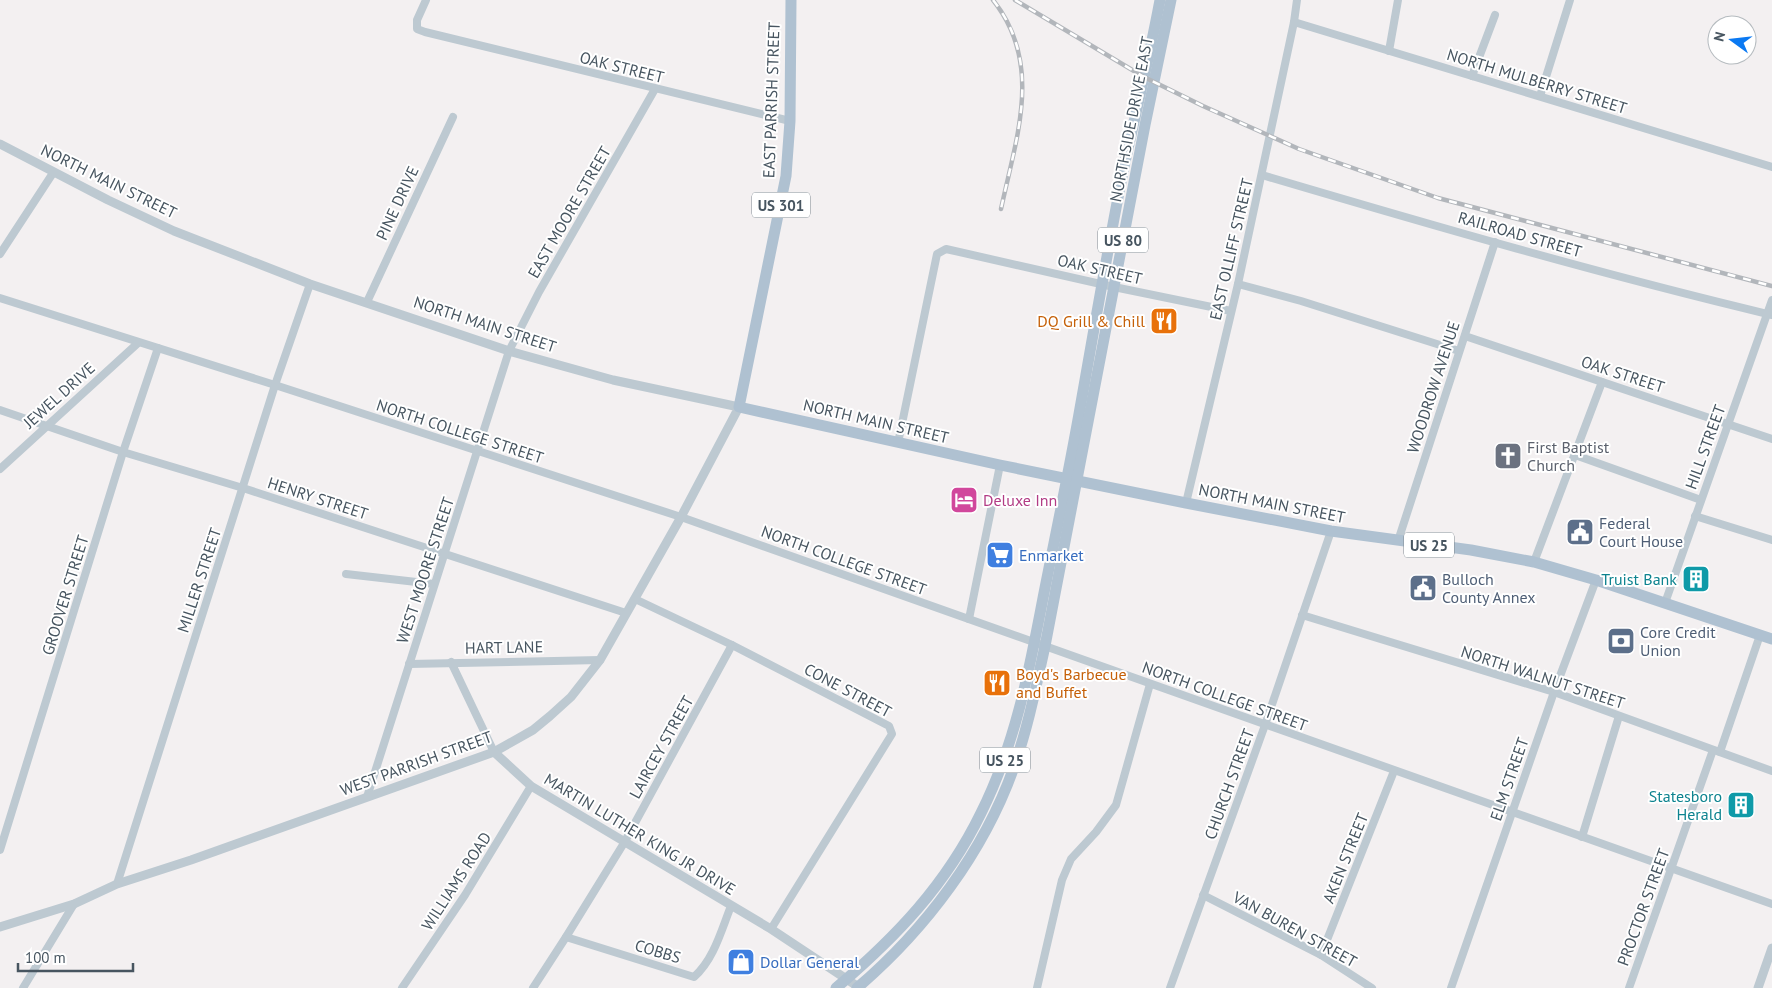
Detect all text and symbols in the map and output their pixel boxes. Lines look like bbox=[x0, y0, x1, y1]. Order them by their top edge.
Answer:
north arrow bbox=[1707, 15, 1757, 65]
street label: EAST PARRISH STREET bbox=[758, 21, 784, 178]
text: N bbox=[1710, 30, 1729, 43]
street label: NORTHSIDE DRIVE EAST bbox=[1105, 34, 1157, 203]
street label: NORTH MULBERRY STREET bbox=[1445, 44, 1630, 118]
street label: OAK STREET bbox=[578, 47, 666, 87]
street label: NORTH MAIN STREET bbox=[38, 139, 180, 223]
street label: EAST MOORE STREET bbox=[523, 142, 615, 281]
street label: PINE DRIVE bbox=[371, 163, 423, 243]
street label: EAST OLLIFF STREET bbox=[1205, 176, 1257, 322]
road number: US 301 bbox=[752, 192, 810, 218]
street label: RAILROAD STREET bbox=[1456, 207, 1584, 261]
road number: US 80 bbox=[1098, 228, 1148, 252]
street label: OAK STREET bbox=[1056, 250, 1144, 288]
street label: NORTH MAIN STREET bbox=[411, 291, 559, 357]
restaurant icon: DQ Grill & Chill bbox=[1149, 306, 1179, 336]
place label: DQ Grill & Chill bbox=[1037, 311, 1145, 331]
street label: WOODROW AVENUE bbox=[1402, 319, 1464, 455]
street label: OAK STREET bbox=[1579, 351, 1667, 397]
street label: JEWEL DRIVE bbox=[18, 358, 99, 433]
street label: NORTH COLLEGE STREET bbox=[374, 395, 546, 468]
street label: NORTH MAIN STREET bbox=[801, 395, 951, 448]
street label: HILL STREET bbox=[1680, 402, 1730, 492]
place label: First Baptist Church bbox=[1527, 437, 1610, 475]
church icon: First Baptist Church bbox=[1493, 441, 1523, 471]
street label: HENRY STREET bbox=[265, 472, 371, 524]
street label: NORTH MAIN STREET bbox=[1197, 479, 1347, 527]
hotel icon: Deluxe Inn bbox=[949, 485, 979, 515]
place label: Deluxe Inn bbox=[983, 490, 1057, 510]
street label: WEST MOORE STREET bbox=[392, 494, 458, 646]
place label: Federal Court House bbox=[1599, 513, 1683, 551]
public building icon: Federal Court House bbox=[1565, 517, 1595, 547]
street label: NORTH COLLEGE STREET bbox=[759, 521, 930, 599]
street label: MILLER STREET bbox=[173, 525, 225, 635]
street label: GROOVER STREET bbox=[37, 532, 93, 657]
road number: US 25 bbox=[1404, 532, 1454, 558]
supermarket icon: Enmarket bbox=[985, 540, 1015, 570]
place label: Enmarket bbox=[1019, 545, 1084, 565]
building icon: Truist Bank bbox=[1681, 564, 1711, 594]
place label: Bulloch County Annex bbox=[1442, 569, 1535, 607]
place label: Truist Bank bbox=[1601, 569, 1677, 589]
public building icon: Bulloch County Annex bbox=[1408, 573, 1438, 603]
place label: Core Credit Union bbox=[1640, 622, 1716, 660]
bank icon: Core Credit Union bbox=[1606, 626, 1636, 656]
street label: HART LANE bbox=[465, 636, 543, 658]
street label: NORTH WALNUT STREET bbox=[1459, 641, 1627, 713]
street label: NORTH COLLEGE STREET bbox=[1140, 657, 1311, 735]
street label: CONE STREET bbox=[801, 659, 895, 721]
place label: Boyd's Barbecue and Buffet bbox=[1016, 664, 1127, 702]
restaurant icon: Boyd's Barbecue and Buffet bbox=[982, 668, 1012, 698]
street label: LAIRCEY STREET bbox=[624, 692, 698, 802]
street label: WEST PARRISH STREET bbox=[337, 726, 495, 800]
street label: CHURCH STREET bbox=[1200, 726, 1258, 842]
street label: ELM STREET bbox=[1485, 735, 1533, 823]
road number: US 25 bbox=[980, 748, 1030, 772]
street label: MARTIN LUTHER KING JR DRIVE bbox=[541, 769, 739, 899]
place label: Statesboro Herald bbox=[1649, 786, 1722, 824]
building icon: Statesboro Herald bbox=[1726, 790, 1756, 820]
street label: AKEN STREET bbox=[1318, 810, 1372, 906]
street label: WILLIAMS ROAD bbox=[417, 828, 495, 934]
street label: PROCTOR STREET bbox=[1613, 846, 1674, 968]
street label: VAN BUREN STREET bbox=[1229, 886, 1361, 971]
street label: COBBS bbox=[633, 935, 683, 967]
scale bar bbox=[18, 940, 132, 972]
shop icon: Dollar General bbox=[726, 947, 756, 977]
text: 100 m bbox=[25, 948, 66, 967]
place label: Dollar General bbox=[760, 952, 859, 972]

